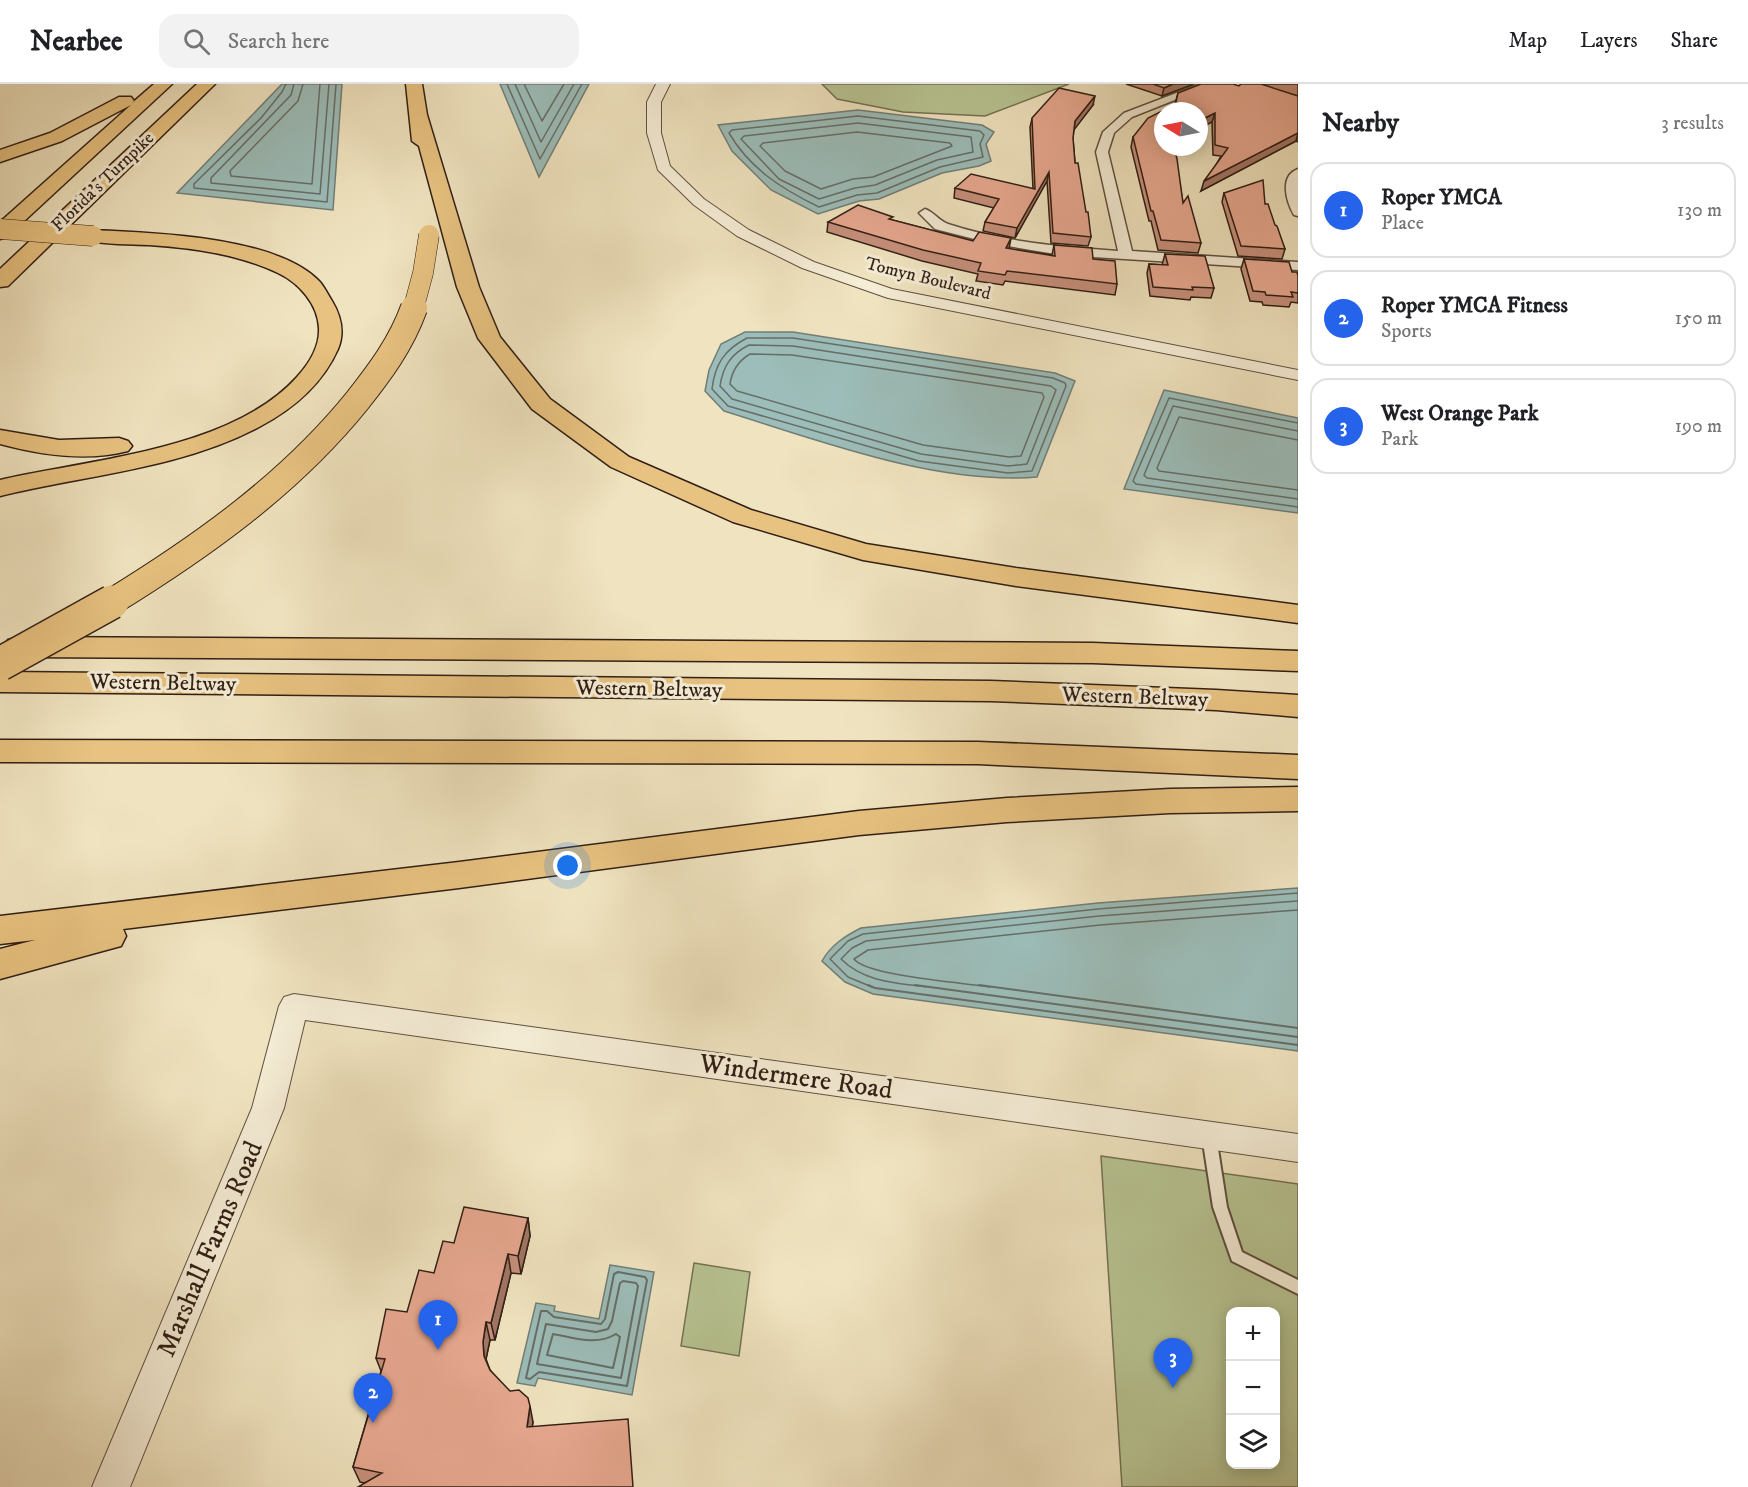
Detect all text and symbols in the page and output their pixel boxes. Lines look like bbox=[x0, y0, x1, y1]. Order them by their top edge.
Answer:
search box bbox=[159, 14, 579, 68]
text: Nearbee bbox=[30, 24, 123, 59]
icon: search bbox=[180, 25, 213, 58]
text: Search here bbox=[228, 28, 329, 55]
text: Map bbox=[1508, 28, 1547, 54]
text: Layers bbox=[1580, 28, 1638, 54]
text: Share bbox=[1671, 28, 1718, 54]
north arrow bbox=[1154, 102, 1208, 156]
text: Nearby bbox=[1322, 107, 1399, 140]
text: 3 results bbox=[1661, 111, 1724, 136]
street label: Florida's Turnpike bbox=[47, 128, 159, 236]
text: Roper YMCA bbox=[1381, 184, 1502, 211]
text: 1 bbox=[1340, 198, 1347, 223]
text: 130 m bbox=[1677, 198, 1722, 223]
text: Place bbox=[1381, 211, 1424, 236]
street label: Tomyn Boulevard bbox=[863, 253, 993, 305]
text: Roper YMCA Fitness bbox=[1381, 292, 1568, 319]
text: 2 bbox=[1339, 306, 1348, 331]
text: 150 m bbox=[1675, 306, 1722, 331]
text: Sports bbox=[1381, 319, 1432, 344]
text: West Orange Park bbox=[1381, 400, 1539, 427]
text: 3 bbox=[1340, 414, 1347, 439]
text: 190 m bbox=[1675, 414, 1722, 439]
text: Park bbox=[1381, 427, 1418, 452]
street label: Western Beltway bbox=[89, 668, 237, 698]
street label: Western Beltway bbox=[575, 674, 723, 704]
street label: Western Beltway bbox=[1060, 681, 1209, 713]
your location bbox=[553, 851, 582, 880]
street label: Windermere Road bbox=[696, 1046, 895, 1107]
street label: Marshall Farms Road bbox=[149, 1136, 271, 1362]
pin: 1 bbox=[418, 1300, 458, 1350]
map controls bbox=[1226, 1307, 1280, 1469]
button: + bbox=[1226, 1307, 1280, 1361]
pin: 3 bbox=[1154, 1338, 1192, 1388]
button: − bbox=[1226, 1361, 1280, 1415]
pin: 2 bbox=[354, 1374, 392, 1423]
button: layers bbox=[1226, 1415, 1280, 1469]

